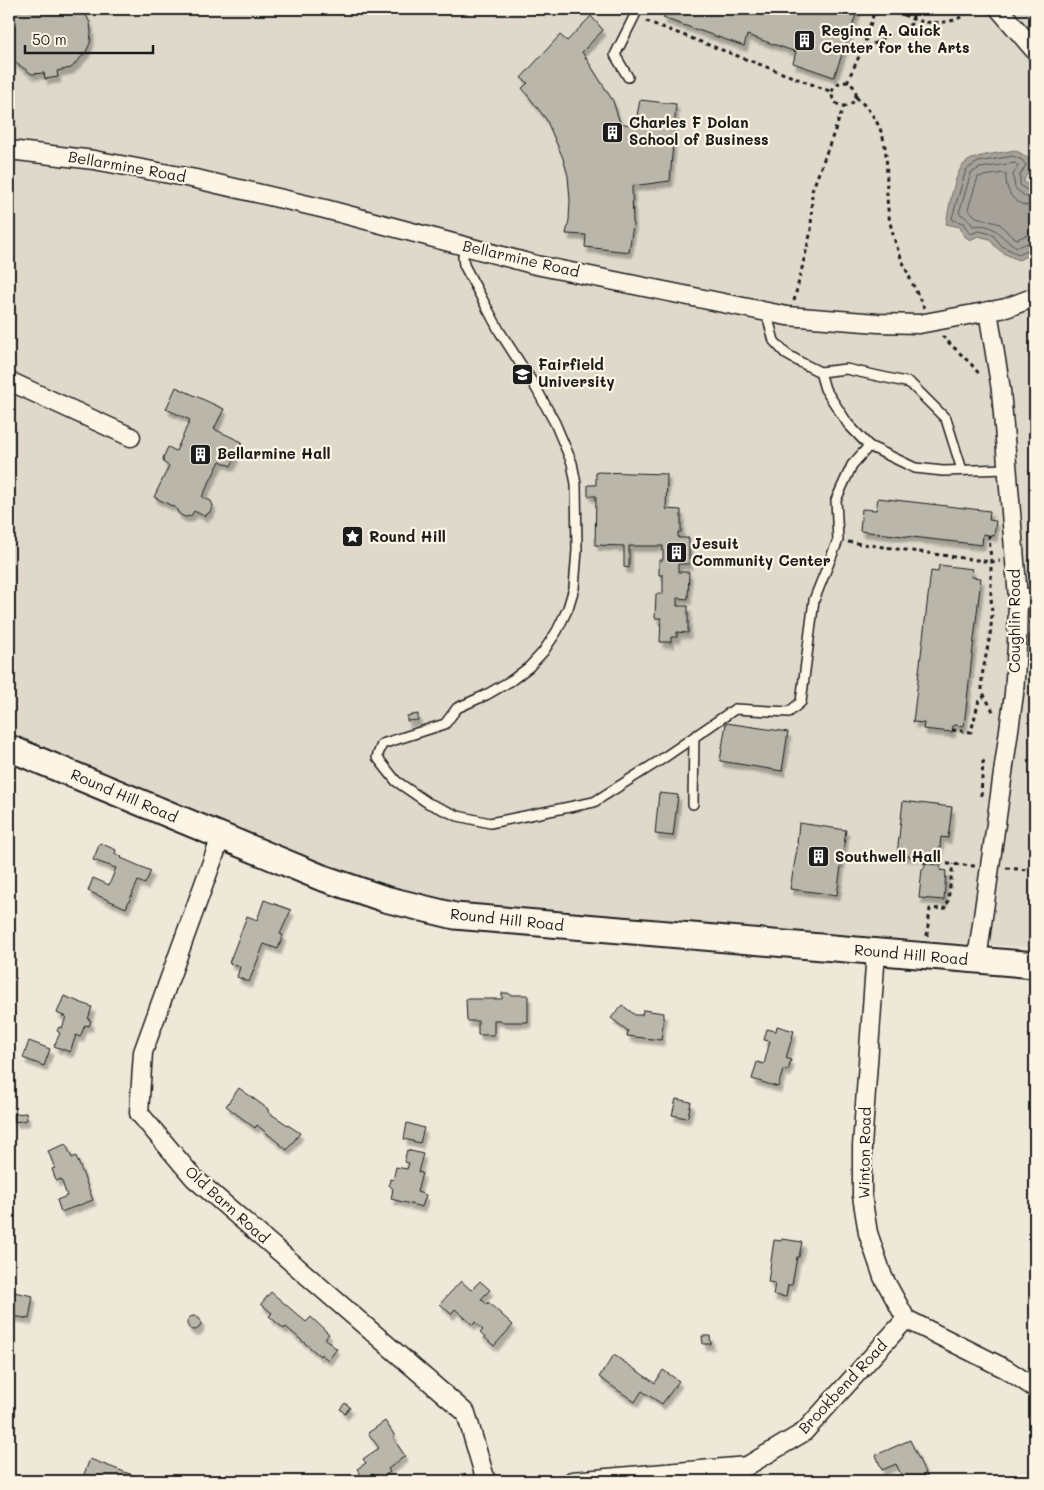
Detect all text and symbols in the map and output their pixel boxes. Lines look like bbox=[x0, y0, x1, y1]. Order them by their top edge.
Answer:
place label: Regina A. Quick Center for the Arts bbox=[821, 20, 969, 57]
scale bar bbox=[25, 22, 152, 54]
building icon: Regina A. Quick Center for the Arts bbox=[793, 28, 817, 52]
text: 50 m bbox=[32, 29, 67, 49]
place label: Charles F Dolan School of Business bbox=[629, 112, 769, 149]
building icon: Charles F Dolan School of Business bbox=[601, 120, 625, 144]
street label: Bellarmine Road bbox=[67, 146, 188, 186]
street label: Bellarmine Road bbox=[461, 235, 582, 281]
place label: Fairfield University bbox=[538, 354, 615, 391]
school or university icon: Fairfield University bbox=[510, 362, 534, 386]
building icon: Bellarmine Hall bbox=[189, 442, 213, 466]
place label: Bellarmine Hall bbox=[217, 443, 331, 463]
place icon: Round Hill bbox=[341, 525, 365, 549]
place label: Round Hill bbox=[369, 526, 446, 546]
place label: Jesuit Community Center bbox=[692, 533, 831, 570]
building icon: Jesuit Community Center bbox=[664, 541, 688, 565]
street label: Coughlin Road bbox=[1004, 569, 1024, 673]
street label: Round Hill Road bbox=[68, 764, 181, 827]
building icon: Southwell Hall bbox=[807, 845, 831, 869]
place label: Southwell Hall bbox=[835, 846, 941, 866]
street label: Round Hill Road bbox=[449, 903, 565, 935]
street label: Round Hill Road bbox=[853, 939, 969, 969]
street label: Winton Road bbox=[853, 1107, 875, 1199]
street label: Old Barn Road bbox=[181, 1161, 274, 1247]
street label: Brookbend Road bbox=[794, 1335, 891, 1438]

